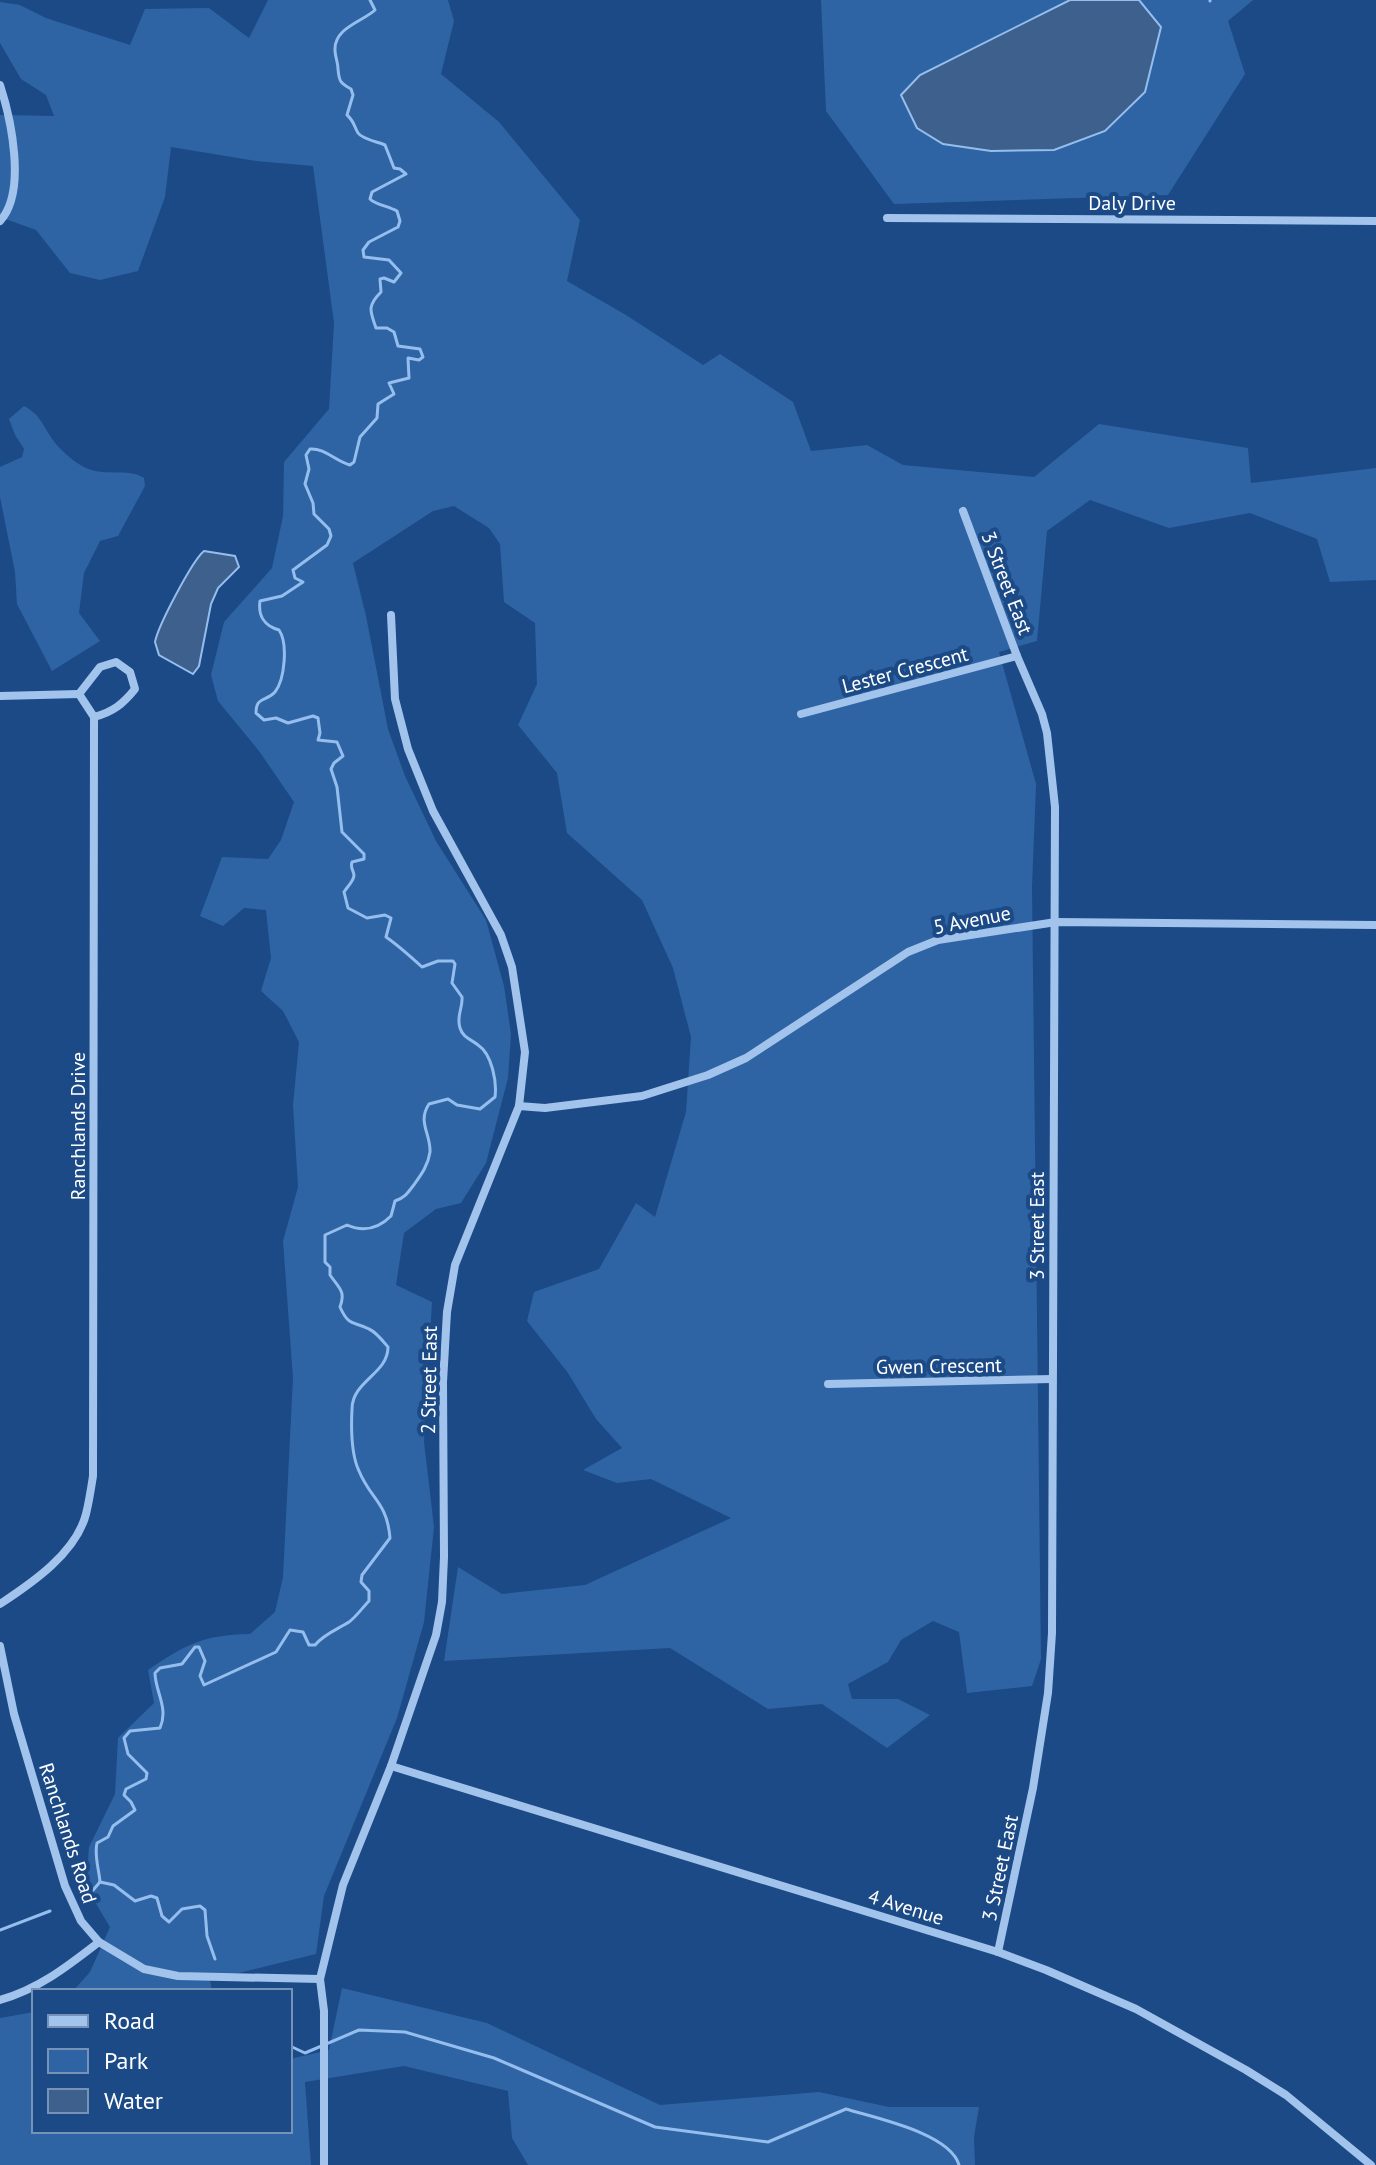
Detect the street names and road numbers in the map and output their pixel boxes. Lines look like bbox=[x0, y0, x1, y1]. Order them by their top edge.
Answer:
street label: Daly Drive bbox=[1088, 190, 1176, 216]
street label: 3 Street East bbox=[975, 528, 1039, 639]
street label: Lester Crescent bbox=[839, 641, 971, 699]
street label: 5 Avenue bbox=[931, 900, 1013, 940]
street label: Ranchlands Drive bbox=[65, 1052, 91, 1200]
street label: 3 Street East bbox=[1024, 1172, 1050, 1280]
street label: 2 Street East bbox=[415, 1325, 443, 1434]
street label: Gwen Crescent bbox=[876, 1352, 1002, 1380]
street label: Ranchlands Road bbox=[33, 1760, 103, 1906]
street label: 3 Street East bbox=[976, 1812, 1024, 1924]
street label: 4 Avenue bbox=[865, 1883, 947, 1931]

